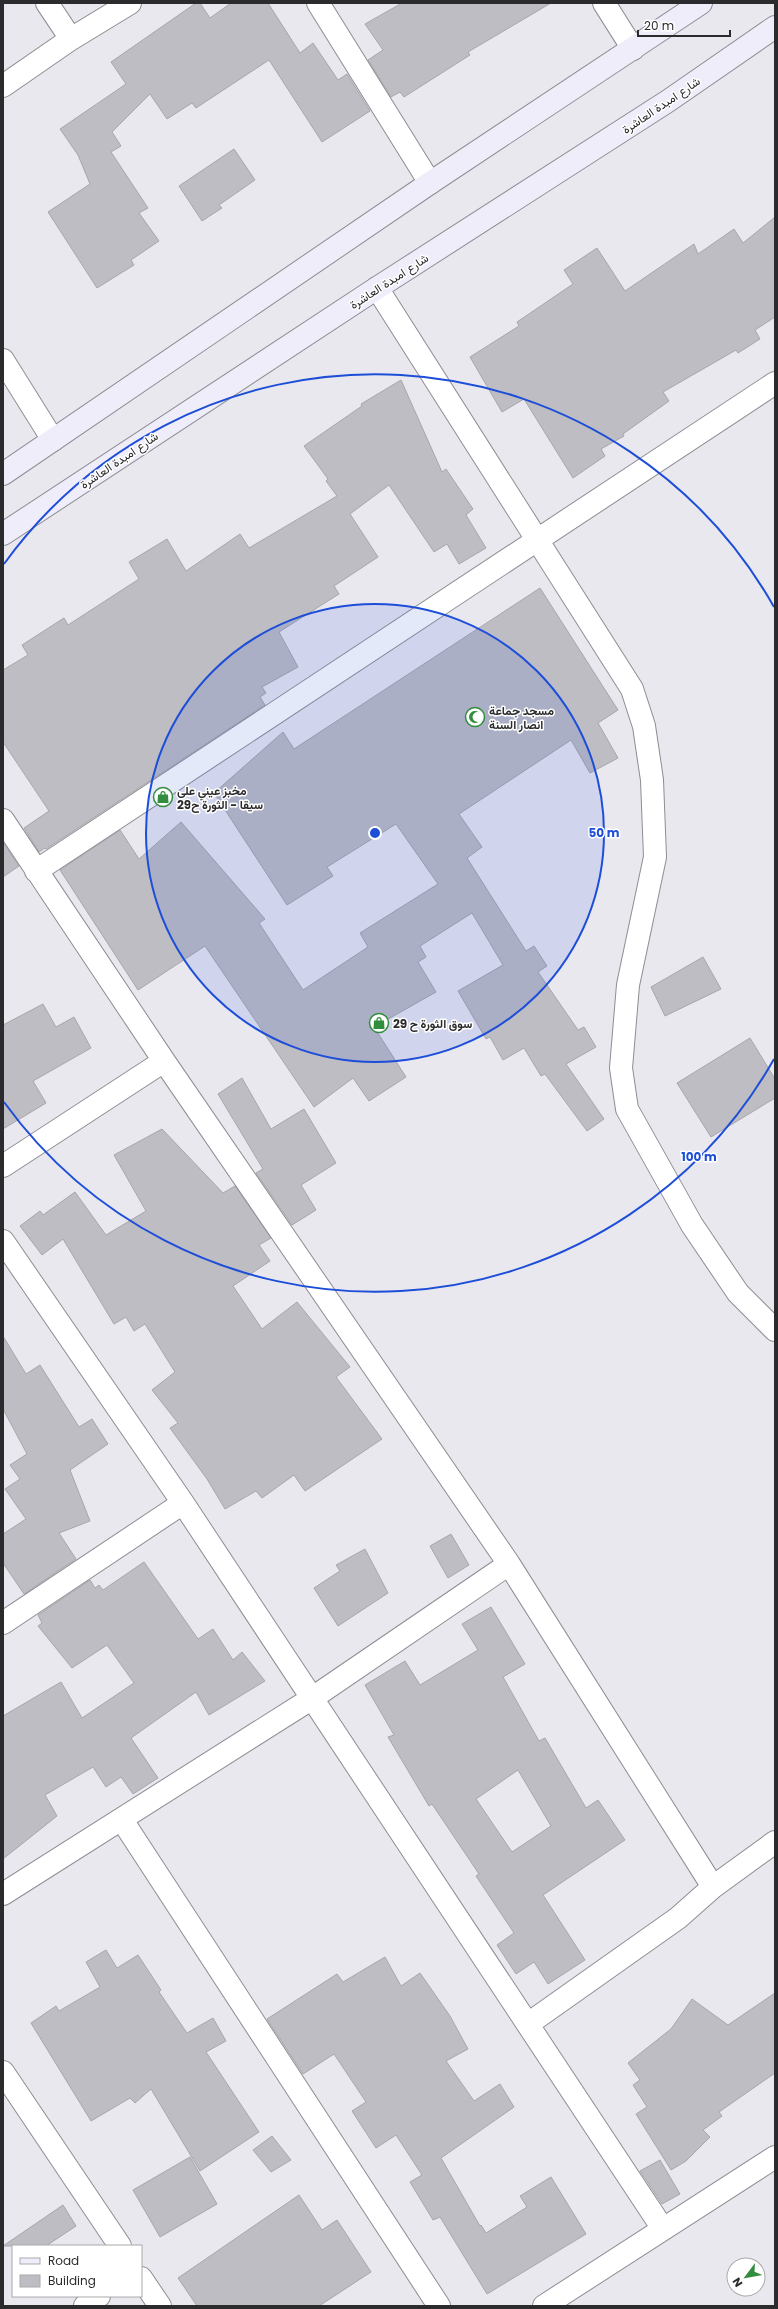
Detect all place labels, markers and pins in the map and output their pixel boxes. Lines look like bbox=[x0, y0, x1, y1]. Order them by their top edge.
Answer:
place label: مسجد جماعة انصار السنة bbox=[489, 702, 554, 733]
mosque icon: مسجد جماعة انصار السنة bbox=[464, 706, 486, 728]
place label: مخبز عيني على سيقا - الثورة ح29 bbox=[177, 782, 263, 813]
shop icon: مخبز عيني على سيقا - الثورة ح29 bbox=[152, 786, 174, 808]
centre of rings bbox=[368, 826, 382, 840]
shop icon: سوق الثورة ح 29 bbox=[368, 1012, 390, 1034]
place label: سوق الثورة ح 29 bbox=[393, 1015, 473, 1032]

